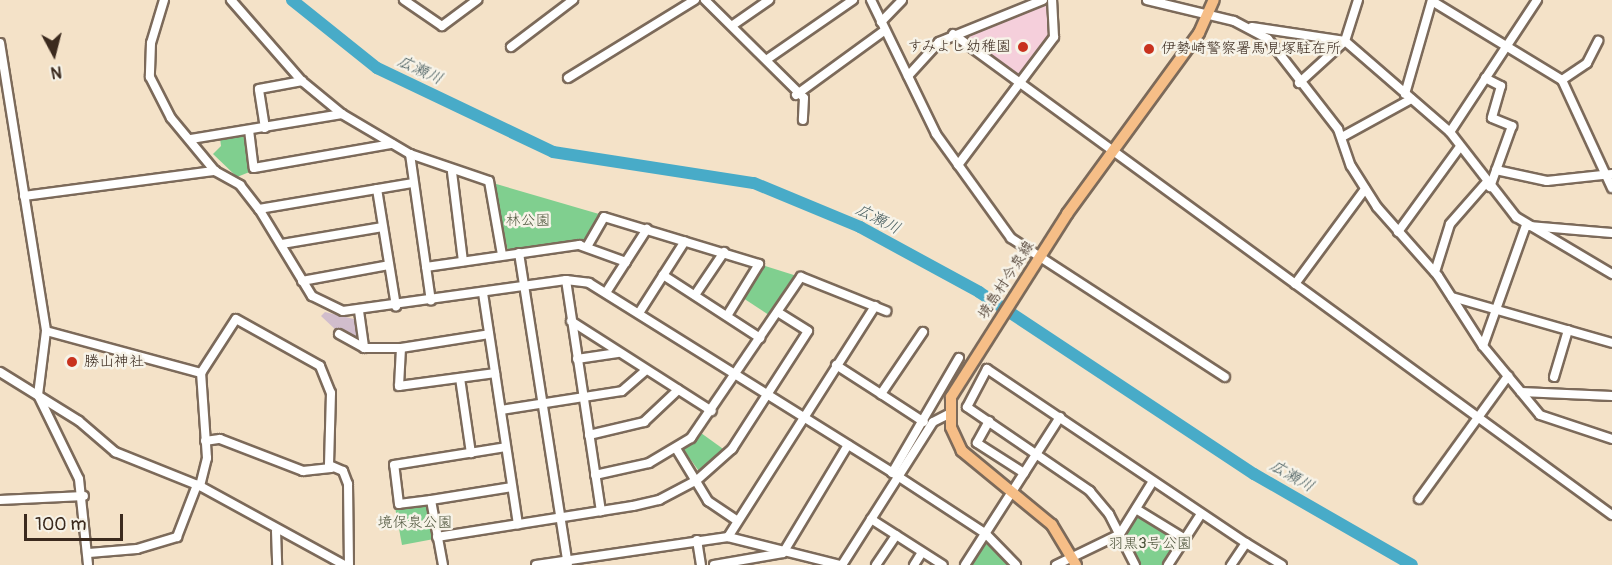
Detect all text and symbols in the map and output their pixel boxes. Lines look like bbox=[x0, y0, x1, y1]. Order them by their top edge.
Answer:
north arrow bbox=[24, 24, 84, 84]
place label: すみよし幼稚園 bbox=[906, 38, 1011, 56]
marker: すみよし幼稚園 bbox=[1016, 40, 1030, 54]
place label: 伊勢崎警察署馬見塚駐在所 bbox=[1161, 40, 1341, 58]
marker: 伊勢崎警察署馬見塚駐在所 bbox=[1142, 42, 1156, 56]
water label: 広瀬川 bbox=[394, 51, 446, 89]
text: N bbox=[50, 61, 63, 82]
water label: 広瀬川 bbox=[852, 200, 904, 238]
park label: 林公園 bbox=[506, 212, 550, 230]
street label: 境島村今泉線 bbox=[974, 237, 1038, 323]
place label: 勝山神社 bbox=[84, 353, 144, 371]
marker: 勝山神社 bbox=[65, 355, 79, 369]
water label: 広瀬川 bbox=[1266, 456, 1318, 496]
scale bar bbox=[27, 502, 126, 540]
text: 100 m bbox=[35, 513, 87, 536]
park label: 境保泉公園 bbox=[378, 514, 452, 532]
park label: 羽黒3号公園 bbox=[1108, 535, 1192, 553]

